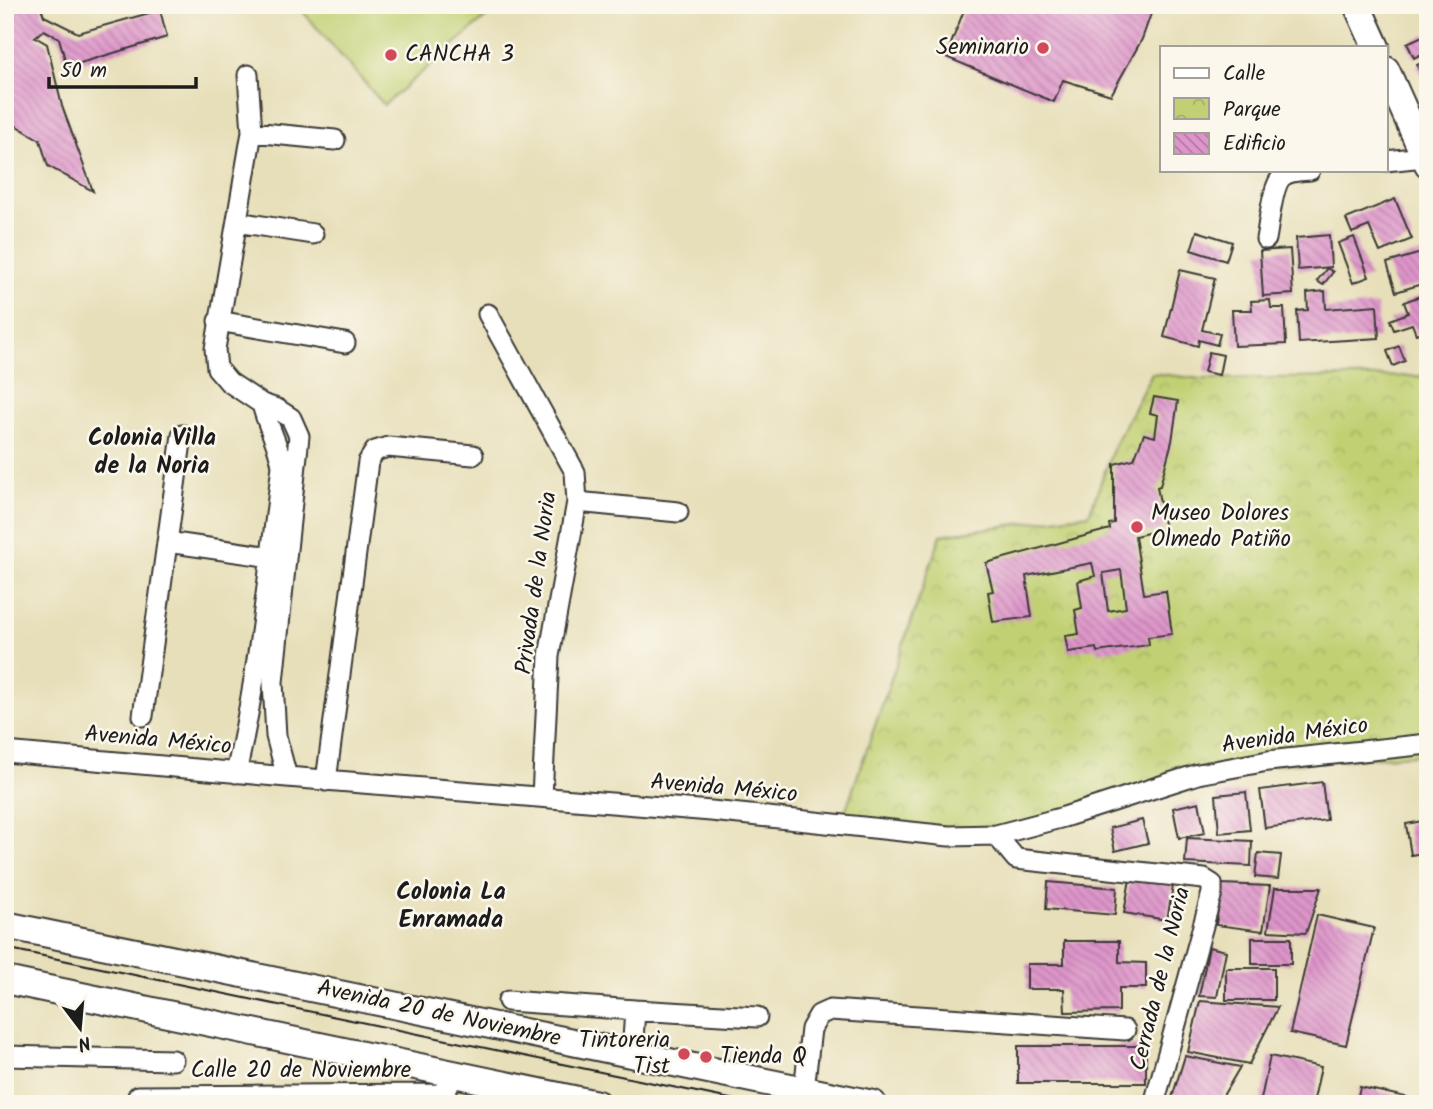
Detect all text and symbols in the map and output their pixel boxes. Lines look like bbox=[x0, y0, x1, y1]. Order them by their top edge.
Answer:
place label: Seminario bbox=[936, 30, 1029, 66]
place label: CANCHA 3 bbox=[405, 37, 514, 73]
marker: Seminario bbox=[1035, 40, 1051, 56]
scale bar bbox=[49, 46, 196, 90]
legend bbox=[1160, 46, 1388, 172]
marker: CANCHA 3 bbox=[383, 47, 399, 63]
text: 50 m bbox=[60, 55, 107, 88]
text: Calle bbox=[1223, 58, 1266, 91]
text: Parque bbox=[1223, 94, 1281, 127]
text: Edificio bbox=[1223, 128, 1286, 161]
district label: Colonia Villa de la Noria bbox=[88, 419, 216, 486]
street label: Privada de la Noria bbox=[506, 489, 568, 677]
place label: Museo Dolores Olmedo Patiño bbox=[1151, 496, 1291, 558]
marker: Museo Dolores Olmedo Patiño bbox=[1129, 519, 1145, 535]
street label: Avenida México bbox=[1219, 708, 1371, 764]
street label: Avenida México bbox=[83, 717, 233, 765]
street label: Avenida México bbox=[649, 765, 799, 813]
district label: Colonia La Enramada bbox=[396, 873, 506, 940]
street label: Cerrada de la Noria bbox=[1121, 883, 1201, 1075]
street label: Avenida 20 de Noviembre bbox=[314, 971, 564, 1057]
north arrow bbox=[46, 993, 116, 1064]
place label: Tintoreria Tist bbox=[579, 1023, 671, 1085]
text: N bbox=[74, 1026, 94, 1058]
place label: Tienda Q bbox=[720, 1039, 807, 1075]
marker: Tintoreria Tist bbox=[676, 1046, 692, 1062]
marker: Tienda Q bbox=[698, 1049, 714, 1065]
street label: Calle 20 de Noviembre bbox=[191, 1053, 411, 1089]

